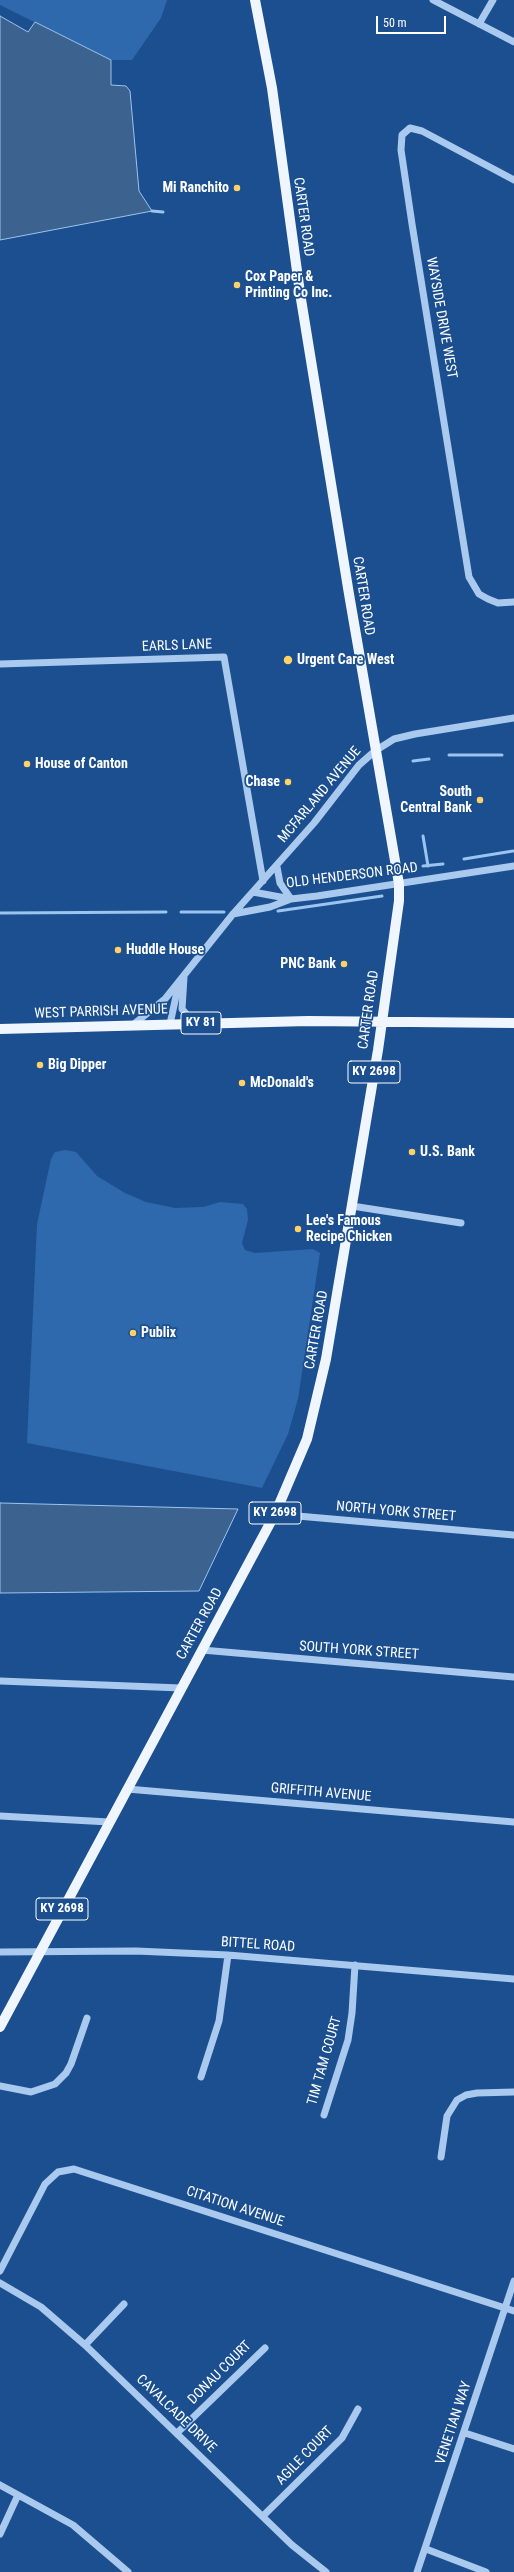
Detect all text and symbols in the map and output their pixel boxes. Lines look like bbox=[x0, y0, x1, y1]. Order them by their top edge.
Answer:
scale bar bbox=[378, 8, 448, 34]
text: 50 m bbox=[383, 16, 407, 30]
street label: CARTER ROAD bbox=[289, 176, 317, 258]
place label: Mi Ranchito bbox=[162, 180, 229, 196]
marker: Mi Ranchito bbox=[232, 183, 242, 193]
street label: WAYSIDE DRIVE WEST bbox=[422, 256, 460, 380]
place label: Cox Paper & Printing Co Inc. bbox=[245, 269, 332, 302]
marker: Cox Paper & Printing Co Inc. bbox=[232, 280, 242, 290]
street label: CARTER ROAD bbox=[348, 555, 378, 637]
street label: EARLS LANE bbox=[142, 636, 212, 656]
place label: Urgent Care West bbox=[297, 652, 394, 668]
marker: Urgent Care West bbox=[282, 654, 294, 666]
street label: MCFARLAND AVENUE bbox=[275, 744, 365, 846]
place label: House of Canton bbox=[35, 756, 128, 772]
marker: House of Canton bbox=[22, 759, 32, 769]
place label: Chase bbox=[245, 774, 280, 790]
marker: Chase bbox=[283, 777, 293, 787]
place label: South Central Bank bbox=[400, 784, 472, 816]
marker: South Central Bank bbox=[475, 795, 485, 805]
street label: OLD HENDERSON ROAD bbox=[285, 860, 419, 892]
place label: Huddle House bbox=[126, 942, 204, 958]
marker: Huddle House bbox=[113, 945, 123, 955]
place label: PNC Bank bbox=[280, 956, 336, 972]
marker: PNC Bank bbox=[339, 959, 349, 969]
street label: CARTER ROAD bbox=[355, 969, 383, 1051]
street label: WEST PARRISH AVENUE bbox=[34, 1001, 168, 1023]
road number: KY 81 bbox=[181, 1012, 221, 1034]
place label: Big Dipper bbox=[48, 1057, 106, 1073]
marker: Big Dipper bbox=[35, 1060, 45, 1070]
road number: KY 2698 bbox=[348, 1061, 400, 1083]
place label: McDonald's bbox=[250, 1075, 314, 1091]
marker: McDonald's bbox=[237, 1078, 247, 1088]
place label: U.S. Bank bbox=[420, 1144, 475, 1160]
marker: U.S. Bank bbox=[407, 1147, 417, 1157]
place label: Lee's Famous Recipe Chicken bbox=[306, 1213, 392, 1246]
marker: Lee's Famous Recipe Chicken bbox=[293, 1224, 303, 1234]
street label: CARTER ROAD bbox=[302, 1289, 332, 1371]
place label: Publix bbox=[141, 1325, 176, 1341]
marker: Publix bbox=[128, 1328, 138, 1338]
street label: NORTH YORK STREET bbox=[335, 1498, 457, 1526]
road number: KY 2698 bbox=[249, 1502, 301, 1524]
street label: CARTER ROAD bbox=[173, 1585, 227, 1663]
street label: SOUTH YORK STREET bbox=[299, 1638, 419, 1664]
street label: GRIFFITH AVENUE bbox=[270, 1780, 372, 1806]
road number: KY 2698 bbox=[36, 1898, 88, 1920]
street label: BITTEL ROAD bbox=[220, 1934, 296, 1956]
street label: TIM TAM COURT bbox=[304, 2015, 346, 2107]
street label: CITATION AVENUE bbox=[184, 2183, 286, 2231]
street label: DONAU COURT bbox=[185, 2338, 255, 2408]
street label: CAVALCADE DRIVE bbox=[132, 2372, 220, 2456]
street label: VENETIAN WAY bbox=[433, 2379, 475, 2467]
street label: AGILE COURT bbox=[273, 2423, 337, 2489]

